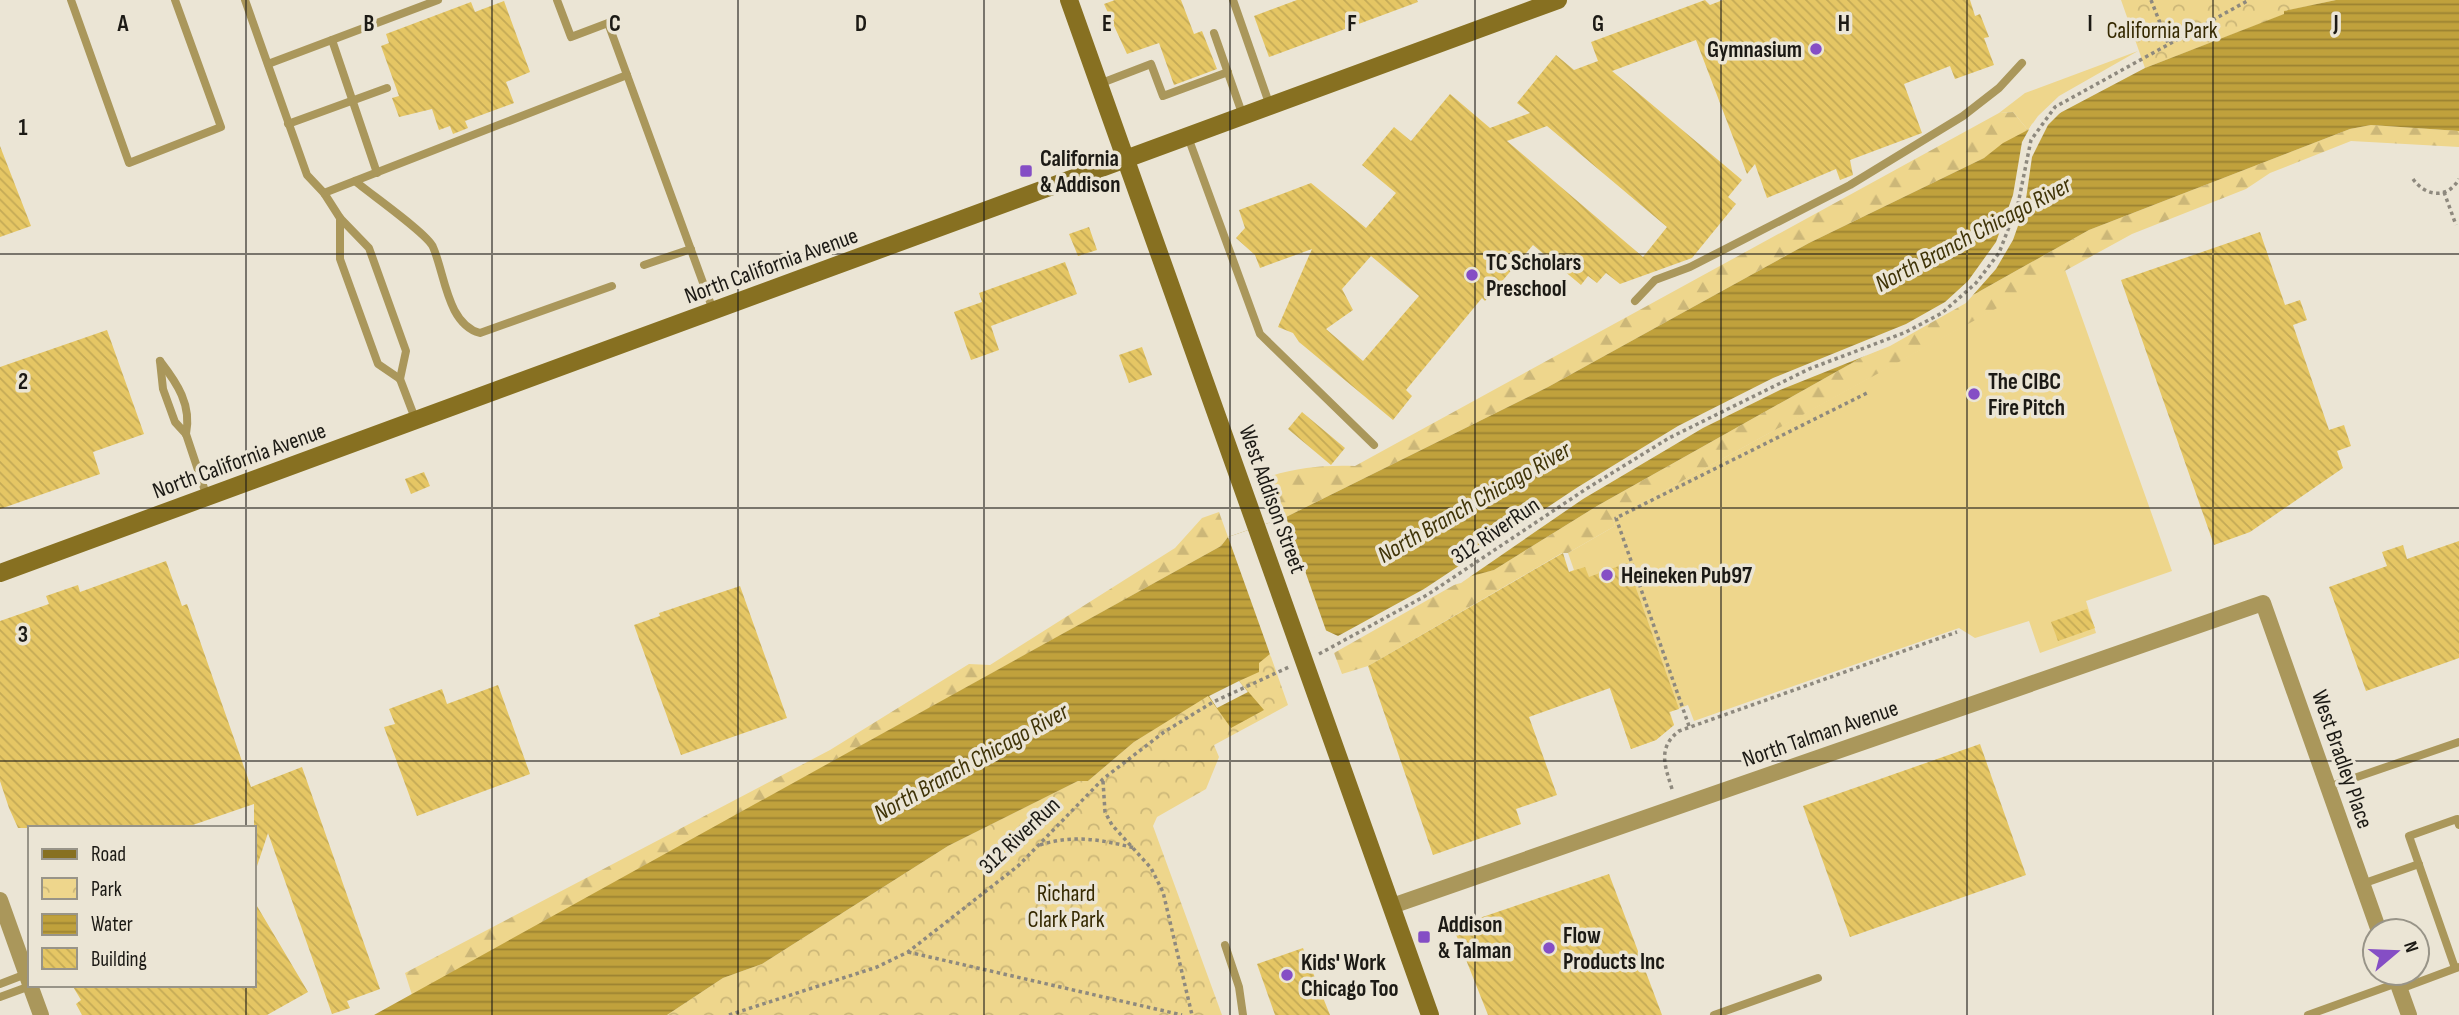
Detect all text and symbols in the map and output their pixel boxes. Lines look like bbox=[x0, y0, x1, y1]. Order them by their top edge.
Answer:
text: A bbox=[117, 10, 130, 38]
text: B bbox=[364, 10, 375, 38]
text: C bbox=[609, 10, 621, 38]
text: D bbox=[855, 10, 867, 38]
text: E bbox=[1102, 10, 1112, 38]
text: F bbox=[1347, 10, 1357, 38]
text: G bbox=[1592, 10, 1604, 38]
text: H bbox=[1838, 10, 1850, 38]
text: I bbox=[2087, 10, 2093, 38]
text: J bbox=[2332, 10, 2339, 38]
park label: California Park bbox=[2106, 17, 2218, 45]
place label: Gymnasium bbox=[1707, 36, 1802, 64]
marker: Gymnasium bbox=[1808, 41, 1824, 57]
text: 1 bbox=[18, 114, 28, 142]
place label: California & Addison bbox=[1040, 145, 1120, 199]
marker: California & Addison bbox=[1018, 163, 1034, 179]
water label: North Branch Chicago River bbox=[1870, 170, 2077, 298]
street label: North California Avenue bbox=[681, 222, 862, 310]
place label: TC Scholars Preschool bbox=[1486, 249, 1581, 303]
marker: TC Scholars Preschool bbox=[1464, 267, 1480, 283]
text: 2 bbox=[18, 368, 28, 396]
place label: The CIBC Fire Pitch bbox=[1988, 368, 2065, 422]
marker: The CIBC Fire Pitch bbox=[1966, 386, 1982, 402]
street label: North California Avenue bbox=[149, 417, 330, 505]
street label: West Addison Street bbox=[1232, 421, 1312, 577]
water label: North Branch Chicago River bbox=[1373, 435, 1577, 570]
street label: 312 RiverRun bbox=[1446, 491, 1545, 571]
place label: Heineken Pub97 bbox=[1621, 562, 1752, 590]
marker: Heineken Pub97 bbox=[1599, 567, 1615, 583]
text: 3 bbox=[18, 621, 28, 649]
street label: West Bradley Place bbox=[2305, 686, 2379, 832]
street label: North Talman Avenue bbox=[1739, 694, 1902, 774]
water label: North Branch Chicago River bbox=[869, 696, 1075, 828]
street label: 312 RiverRun bbox=[973, 791, 1066, 880]
legend bbox=[28, 826, 256, 987]
text: Road bbox=[91, 842, 126, 867]
text: Park bbox=[91, 877, 122, 902]
park label: Richard Clark Park bbox=[1028, 880, 1105, 934]
place label: Addison & Talman bbox=[1437, 911, 1511, 965]
text: Water bbox=[91, 912, 133, 937]
north arrow bbox=[2361, 917, 2431, 987]
place label: Flow Products Inc bbox=[1563, 922, 1665, 976]
marker: Addison & Talman bbox=[1416, 929, 1432, 945]
text: N bbox=[2398, 938, 2423, 955]
marker: Flow Products Inc bbox=[1541, 940, 1557, 956]
text: Building bbox=[91, 947, 147, 972]
place label: Kids' Work Chicago Too bbox=[1301, 949, 1398, 1003]
marker: Kids' Work Chicago Too bbox=[1279, 967, 1295, 983]

